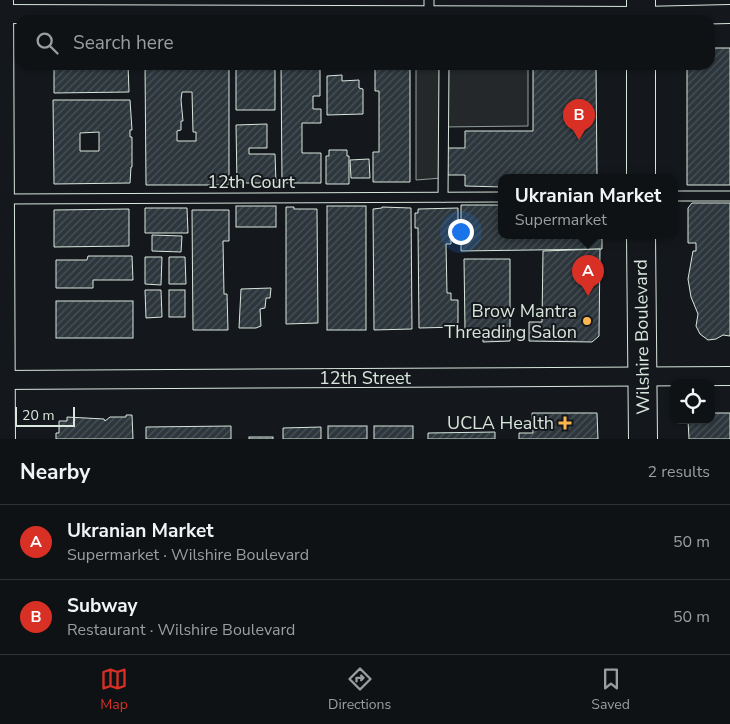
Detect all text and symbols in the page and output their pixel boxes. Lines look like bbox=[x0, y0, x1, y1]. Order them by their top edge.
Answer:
search box bbox=[15, 15, 715, 70]
icon: search bbox=[33, 29, 61, 57]
text: Search here bbox=[73, 30, 174, 56]
pin: B bbox=[563, 99, 595, 140]
street label: 12th Court bbox=[207, 170, 295, 194]
popup bbox=[498, 174, 678, 239]
text: Ukranian Market bbox=[515, 183, 661, 209]
text: Supermarket bbox=[515, 209, 607, 231]
your location bbox=[448, 219, 474, 245]
pin: A bbox=[572, 255, 604, 296]
street label: Wilshire Boulevard bbox=[629, 259, 655, 415]
place label: Brow Mantra Threading Salon bbox=[444, 299, 577, 344]
marker: Brow Mantra Threading Salon bbox=[581, 315, 593, 327]
street label: 12th Street bbox=[319, 366, 412, 390]
map controls bbox=[670, 379, 715, 424]
button: locate bbox=[670, 379, 715, 424]
scale bar bbox=[15, 404, 75, 427]
text: 20 m bbox=[22, 406, 54, 425]
place label: UCLA Health bbox=[447, 411, 554, 435]
marker: UCLA Health bbox=[558, 416, 572, 430]
text: Nearby bbox=[20, 458, 90, 486]
text: 2 results bbox=[648, 461, 710, 483]
text: Ukranian Market bbox=[67, 518, 213, 544]
text: A bbox=[30, 531, 42, 553]
text: 50 m bbox=[673, 531, 710, 553]
text: Supermarket · Wilshire Boulevard bbox=[67, 544, 309, 566]
text: Subway bbox=[67, 593, 138, 619]
text: B bbox=[30, 606, 42, 628]
text: 50 m bbox=[673, 606, 710, 628]
text: Restaurant · Wilshire Boulevard bbox=[67, 619, 295, 641]
tab: Map bbox=[100, 665, 128, 714]
tab: Directions bbox=[328, 665, 391, 714]
tab: Saved bbox=[591, 665, 630, 714]

